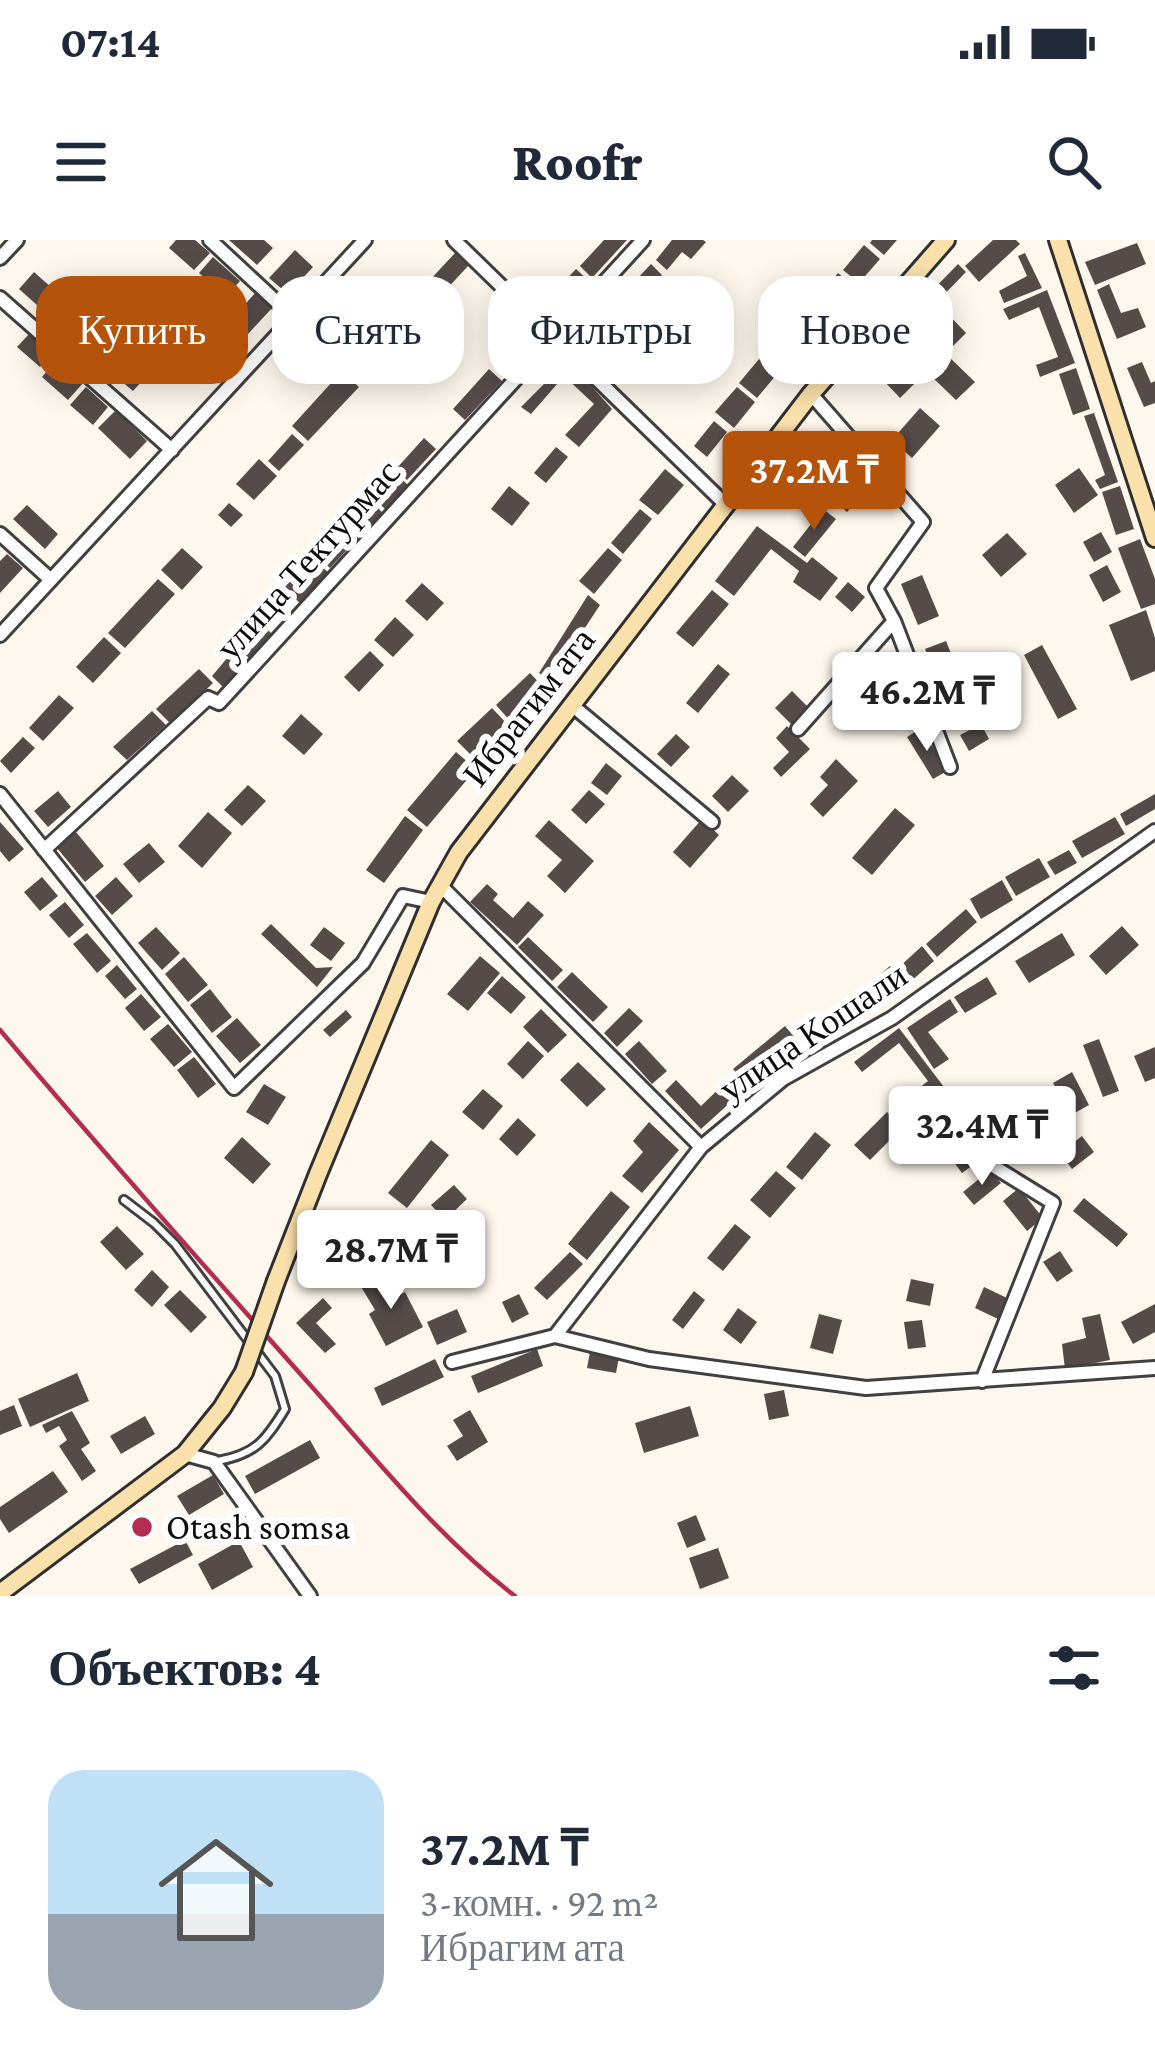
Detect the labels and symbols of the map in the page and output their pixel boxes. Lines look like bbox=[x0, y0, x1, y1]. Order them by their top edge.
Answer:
pin: 37.2M ₸ bbox=[703, 431, 925, 533]
street label: улица Тектурмас bbox=[208, 452, 408, 668]
street label: Ибрагим ата bbox=[455, 620, 603, 794]
pin: 46.2M ₸ bbox=[816, 652, 1038, 754]
street label: улица Кошали bbox=[712, 955, 914, 1109]
pin: 32.4M ₸ bbox=[871, 1086, 1093, 1188]
pin: 28.7M ₸ bbox=[280, 1210, 502, 1312]
place label: Otash somsa bbox=[166, 1507, 350, 1547]
marker: Otash somsa bbox=[129, 1514, 155, 1540]

